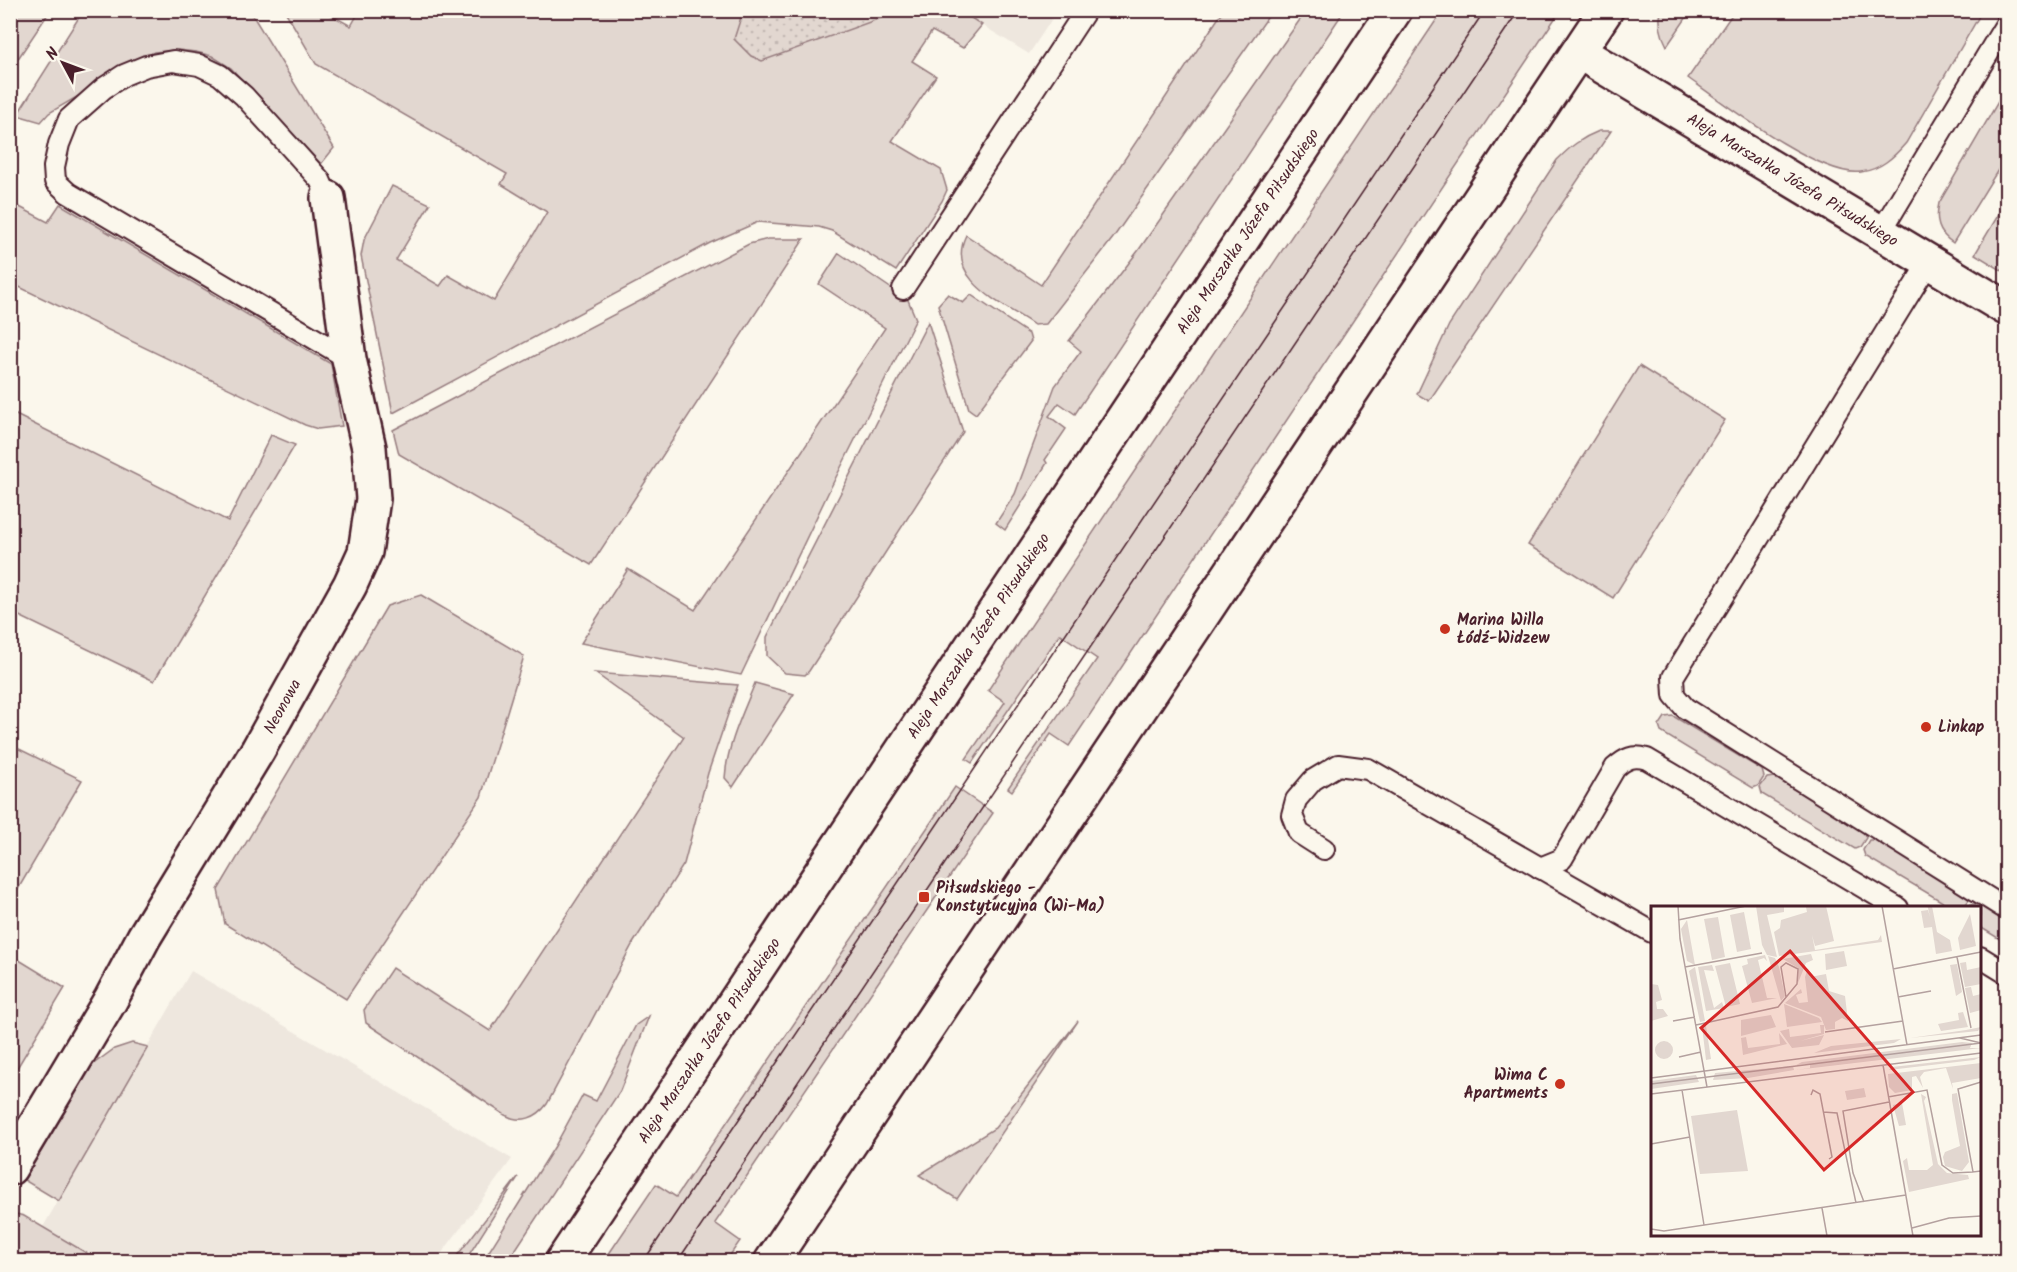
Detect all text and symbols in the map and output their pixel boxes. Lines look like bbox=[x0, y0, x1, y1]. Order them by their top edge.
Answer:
north arrow bbox=[33, 33, 93, 93]
text: N bbox=[40, 42, 66, 66]
street label: Aleja Marszałka Józefa Piłsudskiego bbox=[1682, 107, 1903, 253]
street label: Aleja Marszałka Józefa Piłsudskiego bbox=[1170, 123, 1325, 339]
street label: Aleja Marszałka Józefa Piłsudskiego bbox=[901, 528, 1056, 744]
place label: Marina Willa Łódź-Widzew bbox=[1457, 608, 1550, 651]
marker: Marina Willa Łódź-Widzew bbox=[1438, 622, 1452, 636]
street label: Neonowa bbox=[257, 674, 308, 738]
place label: Linkap bbox=[1938, 715, 1985, 740]
marker: Linkap bbox=[1919, 720, 1933, 734]
place label: Piłsudskiego - Konstytucyjna (Wi-Ma) bbox=[936, 876, 1105, 919]
marker: Piłsudskiego - Konstytucyjna (Wi-Ma) bbox=[917, 890, 931, 904]
inset map bbox=[1651, 906, 1981, 1236]
street label: Aleja Marszałka Józefa Piłsudskiego bbox=[632, 932, 787, 1149]
place label: Wima C Apartments bbox=[1464, 1063, 1549, 1106]
marker: Wima C Apartments bbox=[1553, 1077, 1567, 1091]

